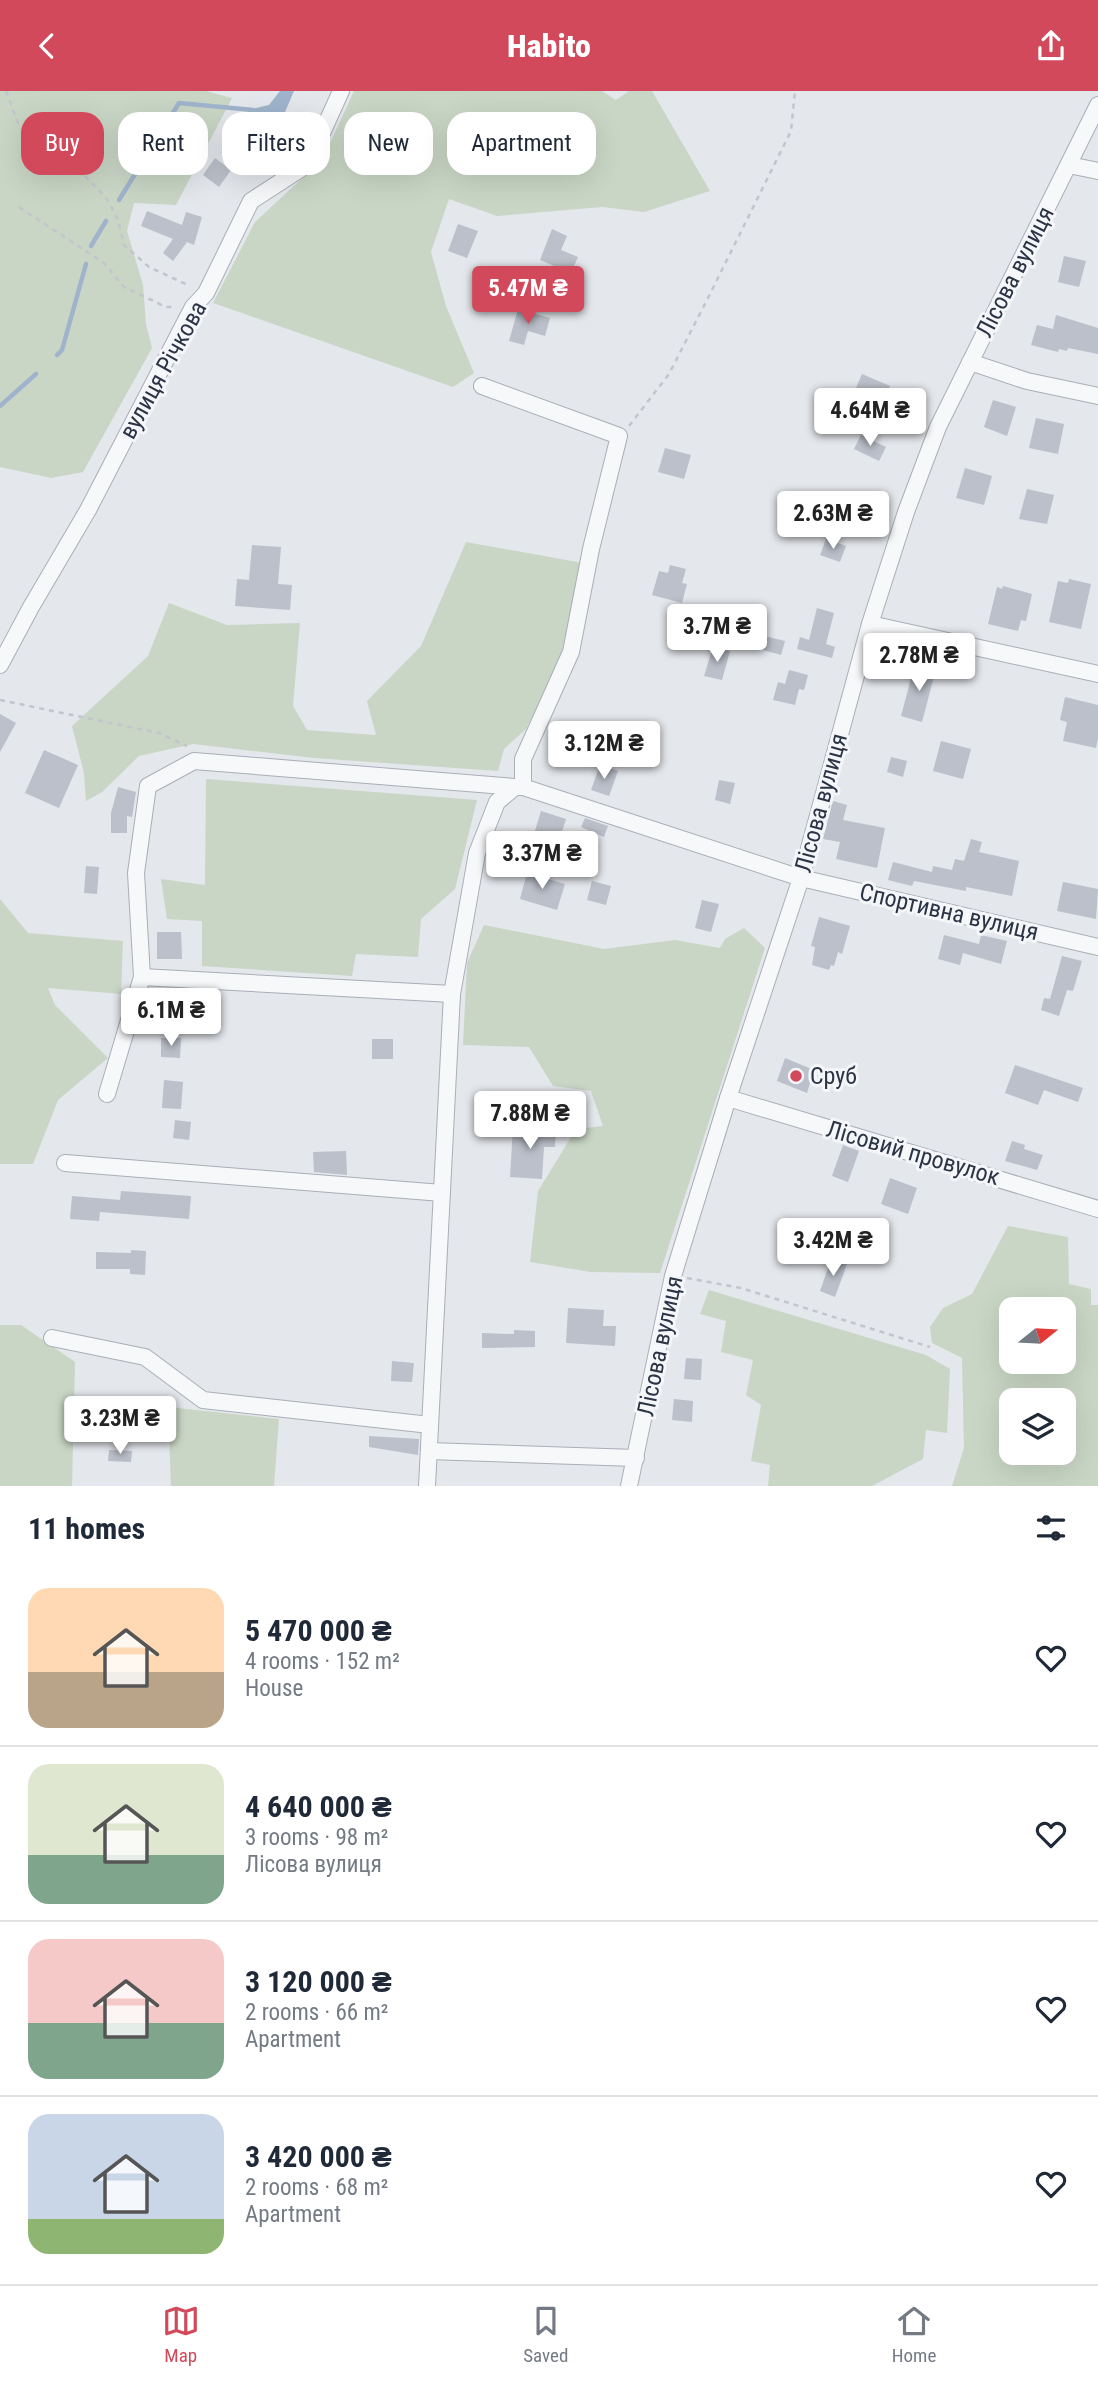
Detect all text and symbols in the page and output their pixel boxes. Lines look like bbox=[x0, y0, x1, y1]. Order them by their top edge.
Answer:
icon: back bbox=[28, 27, 66, 65]
text: Habito bbox=[507, 27, 591, 65]
icon: share bbox=[1032, 27, 1070, 65]
chip: Buy bbox=[21, 112, 104, 175]
chip: Rent bbox=[118, 112, 208, 175]
chip: Filters bbox=[222, 112, 330, 175]
chip: New bbox=[344, 112, 433, 175]
chip: Apartment bbox=[447, 112, 596, 175]
street label: Лісова вулиця bbox=[970, 202, 1060, 342]
pin: 5.47M ₴ bbox=[463, 267, 593, 326]
text: 5.47M ₴ bbox=[488, 275, 568, 302]
street label: вулиця Річкова bbox=[114, 296, 212, 444]
pin: 4.64M ₴ bbox=[805, 389, 935, 448]
text: 4.64M ₴ bbox=[830, 397, 910, 424]
pin: 2.63M ₴ bbox=[768, 491, 898, 551]
text: 2.63M ₴ bbox=[793, 500, 873, 527]
pin: 3.7M ₴ bbox=[660, 605, 774, 664]
text: 3.7M ₴ bbox=[683, 613, 751, 640]
pin: 2.78M ₴ bbox=[854, 633, 984, 693]
text: 2.78M ₴ bbox=[879, 642, 959, 669]
pin: 3.12M ₴ bbox=[539, 721, 669, 781]
text: 3.12M ₴ bbox=[564, 730, 644, 757]
street label: Лісова вулиця bbox=[789, 730, 853, 876]
pin: 3.37M ₴ bbox=[477, 831, 607, 891]
text: 3.37M ₴ bbox=[502, 840, 582, 867]
street label: Спортивна вулиця bbox=[857, 878, 1041, 946]
pin: 6.1M ₴ bbox=[114, 989, 228, 1048]
text: 6.1M ₴ bbox=[137, 997, 205, 1024]
place label: Сруб bbox=[810, 1062, 857, 1090]
marker: Сруб bbox=[788, 1068, 804, 1084]
pin: 7.88M ₴ bbox=[465, 1091, 595, 1151]
text: 7.88M ₴ bbox=[490, 1100, 570, 1127]
street label: Лісовий провулок bbox=[823, 1115, 1003, 1191]
pin: 3.42M ₴ bbox=[768, 1219, 898, 1278]
text: 3.42M ₴ bbox=[793, 1227, 873, 1254]
street label: Лісова вулиця bbox=[631, 1273, 689, 1419]
north arrow bbox=[999, 1297, 1076, 1374]
map controls bbox=[999, 1297, 1076, 1465]
button: layers bbox=[999, 1388, 1076, 1465]
pin: 3.23M ₴ bbox=[55, 1397, 185, 1456]
text: 3.23M ₴ bbox=[80, 1405, 160, 1432]
icon: filters bbox=[1032, 1509, 1070, 1547]
text: 11 homes bbox=[28, 1511, 145, 1546]
text: 5 470 000 ₴ bbox=[245, 1613, 392, 1648]
icon: home bbox=[84, 1616, 168, 1700]
icon: heart bbox=[1032, 1639, 1070, 1677]
text: 4 rooms · 152 m² bbox=[245, 1648, 400, 1675]
text: House bbox=[245, 1675, 303, 1702]
text: 4 640 000 ₴ bbox=[245, 1789, 392, 1824]
icon: home bbox=[84, 1792, 168, 1876]
icon: heart bbox=[1032, 1815, 1070, 1853]
text: 3 rooms · 98 m² bbox=[245, 1824, 388, 1851]
text: Лісова вулиця bbox=[245, 1851, 382, 1878]
text: 3 120 000 ₴ bbox=[245, 1964, 392, 1999]
icon: home bbox=[84, 1967, 168, 2051]
icon: heart bbox=[1032, 1990, 1070, 2028]
text: 2 rooms · 66 m² bbox=[245, 1999, 388, 2026]
text: Apartment bbox=[245, 2026, 341, 2053]
text: 3 420 000 ₴ bbox=[245, 2139, 392, 2174]
icon: home bbox=[84, 2142, 168, 2226]
icon: heart bbox=[1032, 2165, 1070, 2203]
text: 2 rooms · 68 m² bbox=[245, 2174, 388, 2201]
text: Apartment bbox=[245, 2201, 341, 2228]
tab: Map bbox=[162, 2302, 200, 2367]
tab: Saved bbox=[523, 2302, 568, 2367]
tab: Home bbox=[892, 2302, 936, 2367]

